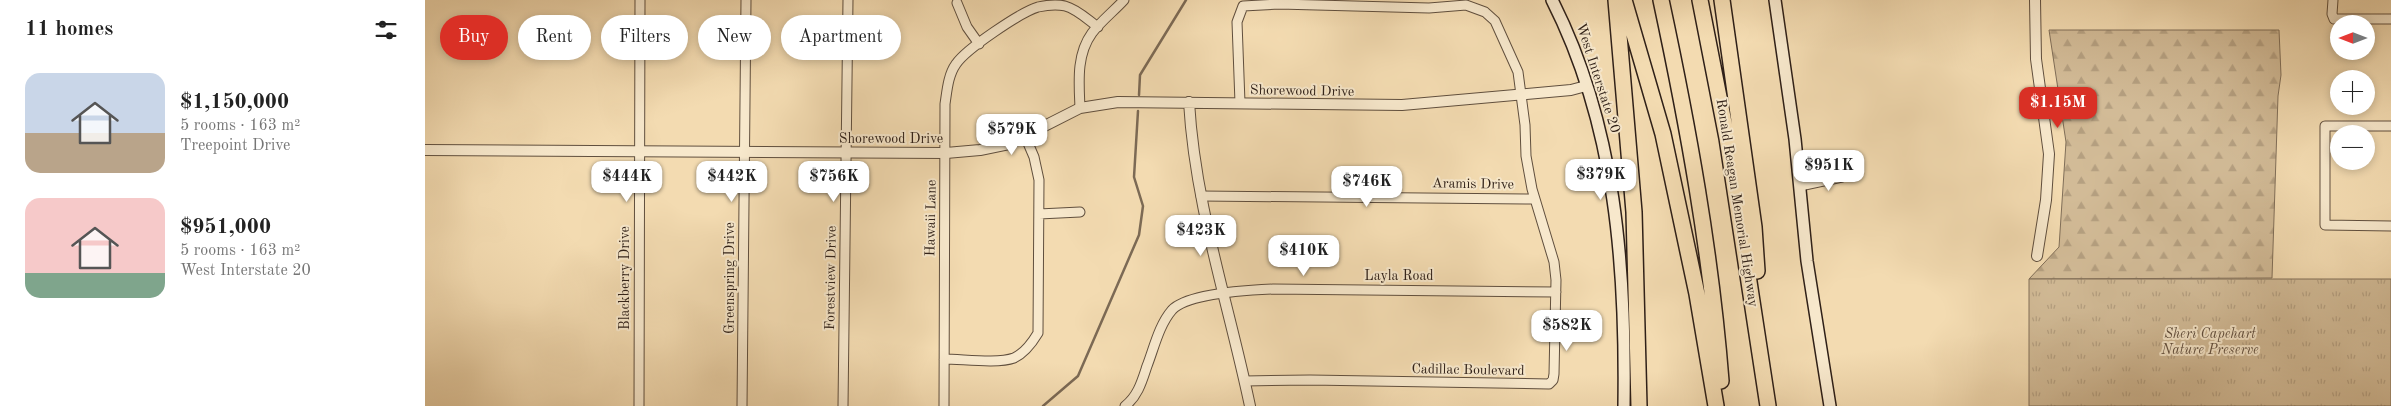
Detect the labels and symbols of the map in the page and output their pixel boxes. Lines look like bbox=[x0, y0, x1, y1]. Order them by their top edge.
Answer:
north arrow bbox=[2330, 15, 2375, 60]
street label: West Interstate 20 bbox=[1574, 21, 1622, 135]
street label: Shorewood Drive bbox=[1250, 83, 1354, 99]
pin: $1.15M bbox=[2017, 86, 2099, 129]
street label: Ronald Reagan Memorial Highway bbox=[1714, 98, 1760, 309]
pin: $579K bbox=[977, 114, 1047, 156]
street label: Shorewood Drive bbox=[839, 132, 943, 146]
pin: $951K bbox=[1794, 150, 1864, 192]
pin: $379K bbox=[1566, 158, 1636, 201]
pin: $444K bbox=[592, 160, 662, 203]
pin: $442K bbox=[697, 160, 767, 203]
pin: $756K bbox=[799, 160, 869, 203]
pin: $746K bbox=[1332, 166, 1402, 208]
street label: Aramis Drive bbox=[1432, 176, 1514, 192]
street label: Hawaii Lane bbox=[923, 180, 939, 256]
pin: $423K bbox=[1166, 214, 1236, 257]
street label: Greenspring Drive bbox=[723, 222, 737, 334]
street label: Blackberry Drive bbox=[618, 226, 632, 330]
street label: Forestview Drive bbox=[823, 226, 839, 330]
pin: $410K bbox=[1269, 234, 1339, 277]
street label: Layla Road bbox=[1364, 269, 1434, 283]
pin: $582K bbox=[1532, 310, 1602, 352]
park label: Sheri Capehart Nature Preserve bbox=[2160, 327, 2259, 357]
street label: Cadillac Boulevard bbox=[1411, 362, 1525, 378]

